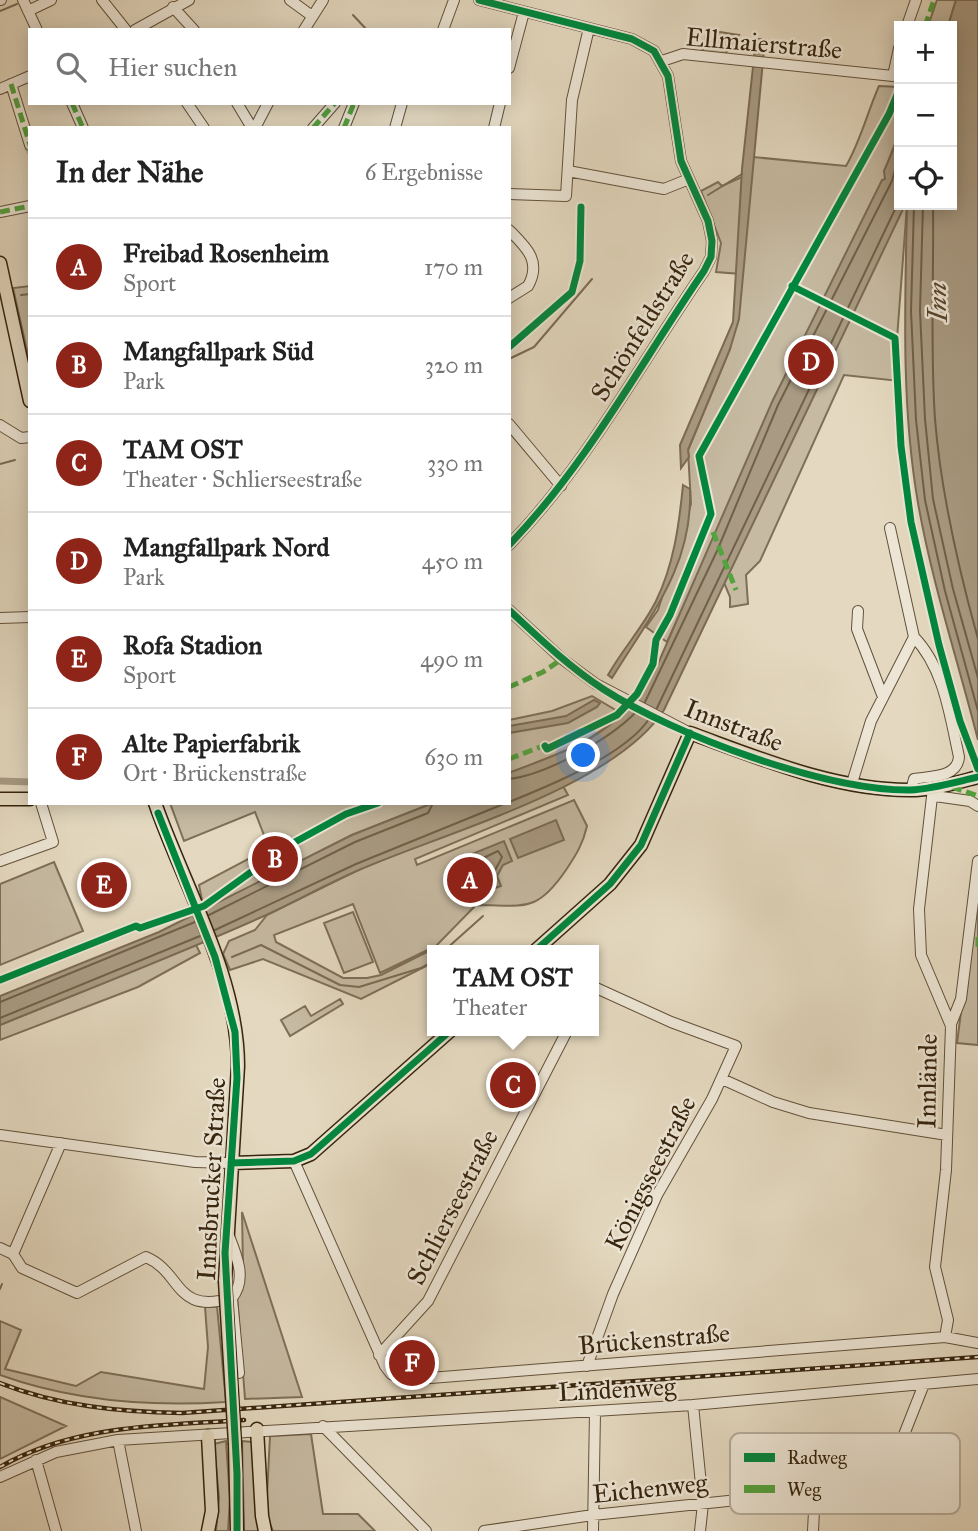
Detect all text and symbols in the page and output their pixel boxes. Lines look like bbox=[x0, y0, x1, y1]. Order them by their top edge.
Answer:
street label: Ellmaierstraße bbox=[684, 20, 844, 66]
map controls bbox=[894, 21, 957, 210]
button: + bbox=[894, 21, 957, 84]
search box bbox=[28, 28, 511, 105]
icon: search bbox=[52, 48, 90, 86]
text: Hier suchen bbox=[108, 51, 237, 83]
button: − bbox=[894, 84, 957, 147]
button: locate bbox=[894, 147, 957, 210]
text: In der Nähe bbox=[56, 154, 204, 190]
text: 6 Ergebnisse bbox=[365, 158, 483, 186]
text: Freibad Rosenheim bbox=[123, 237, 329, 269]
street label: Schönfeldstraße bbox=[583, 245, 701, 407]
text: A bbox=[71, 253, 87, 281]
text: 170 m bbox=[424, 253, 483, 281]
text: Sport bbox=[123, 269, 176, 297]
water label: Inn bbox=[920, 282, 955, 323]
text: Mangfallpark Süd bbox=[123, 335, 314, 367]
pin: D bbox=[788, 336, 834, 388]
text: B bbox=[71, 351, 87, 379]
text: 320 m bbox=[425, 351, 483, 379]
text: Park bbox=[123, 367, 165, 395]
text: TAM OST bbox=[123, 433, 243, 465]
text: C bbox=[71, 449, 87, 477]
text: 330 m bbox=[427, 449, 483, 477]
text: Theater · Schlierseestraße bbox=[123, 465, 362, 493]
text: Mangfallpark Nord bbox=[123, 531, 330, 563]
text: D bbox=[70, 547, 88, 575]
text: 450 m bbox=[422, 547, 483, 575]
text: Park bbox=[123, 563, 165, 591]
text: Rofa Stadion bbox=[123, 629, 262, 661]
text: E bbox=[71, 645, 87, 673]
text: 490 m bbox=[420, 645, 483, 673]
text: Sport bbox=[123, 661, 176, 689]
street label: Innstraße bbox=[680, 692, 788, 758]
text: Alte Papierfabrik bbox=[123, 727, 300, 759]
your location bbox=[566, 738, 600, 772]
text: F bbox=[71, 743, 87, 771]
text: 630 m bbox=[424, 743, 483, 771]
text: Ort · Brückenstraße bbox=[123, 759, 307, 787]
pin: B bbox=[252, 833, 298, 885]
pin: A bbox=[447, 854, 493, 906]
pin: E bbox=[81, 859, 127, 911]
popup bbox=[427, 945, 599, 1036]
text: TAM OST bbox=[453, 961, 573, 993]
text: Theater bbox=[453, 993, 527, 1021]
street label: Innlände bbox=[910, 1033, 944, 1129]
pin: C bbox=[490, 1059, 536, 1111]
street label: Innsbrucker Straße bbox=[190, 1077, 232, 1281]
street label: Königsseestraße bbox=[597, 1090, 703, 1256]
street label: Schlierseestraße bbox=[399, 1124, 505, 1290]
street label: Brückenstraße bbox=[577, 1316, 731, 1362]
pin: F bbox=[389, 1337, 435, 1389]
street label: Lindenweg bbox=[557, 1370, 678, 1408]
legend bbox=[730, 1433, 960, 1514]
text: Radweg bbox=[787, 1446, 847, 1470]
street label: Eichenweg bbox=[591, 1466, 710, 1510]
text: Weg bbox=[787, 1478, 821, 1502]

